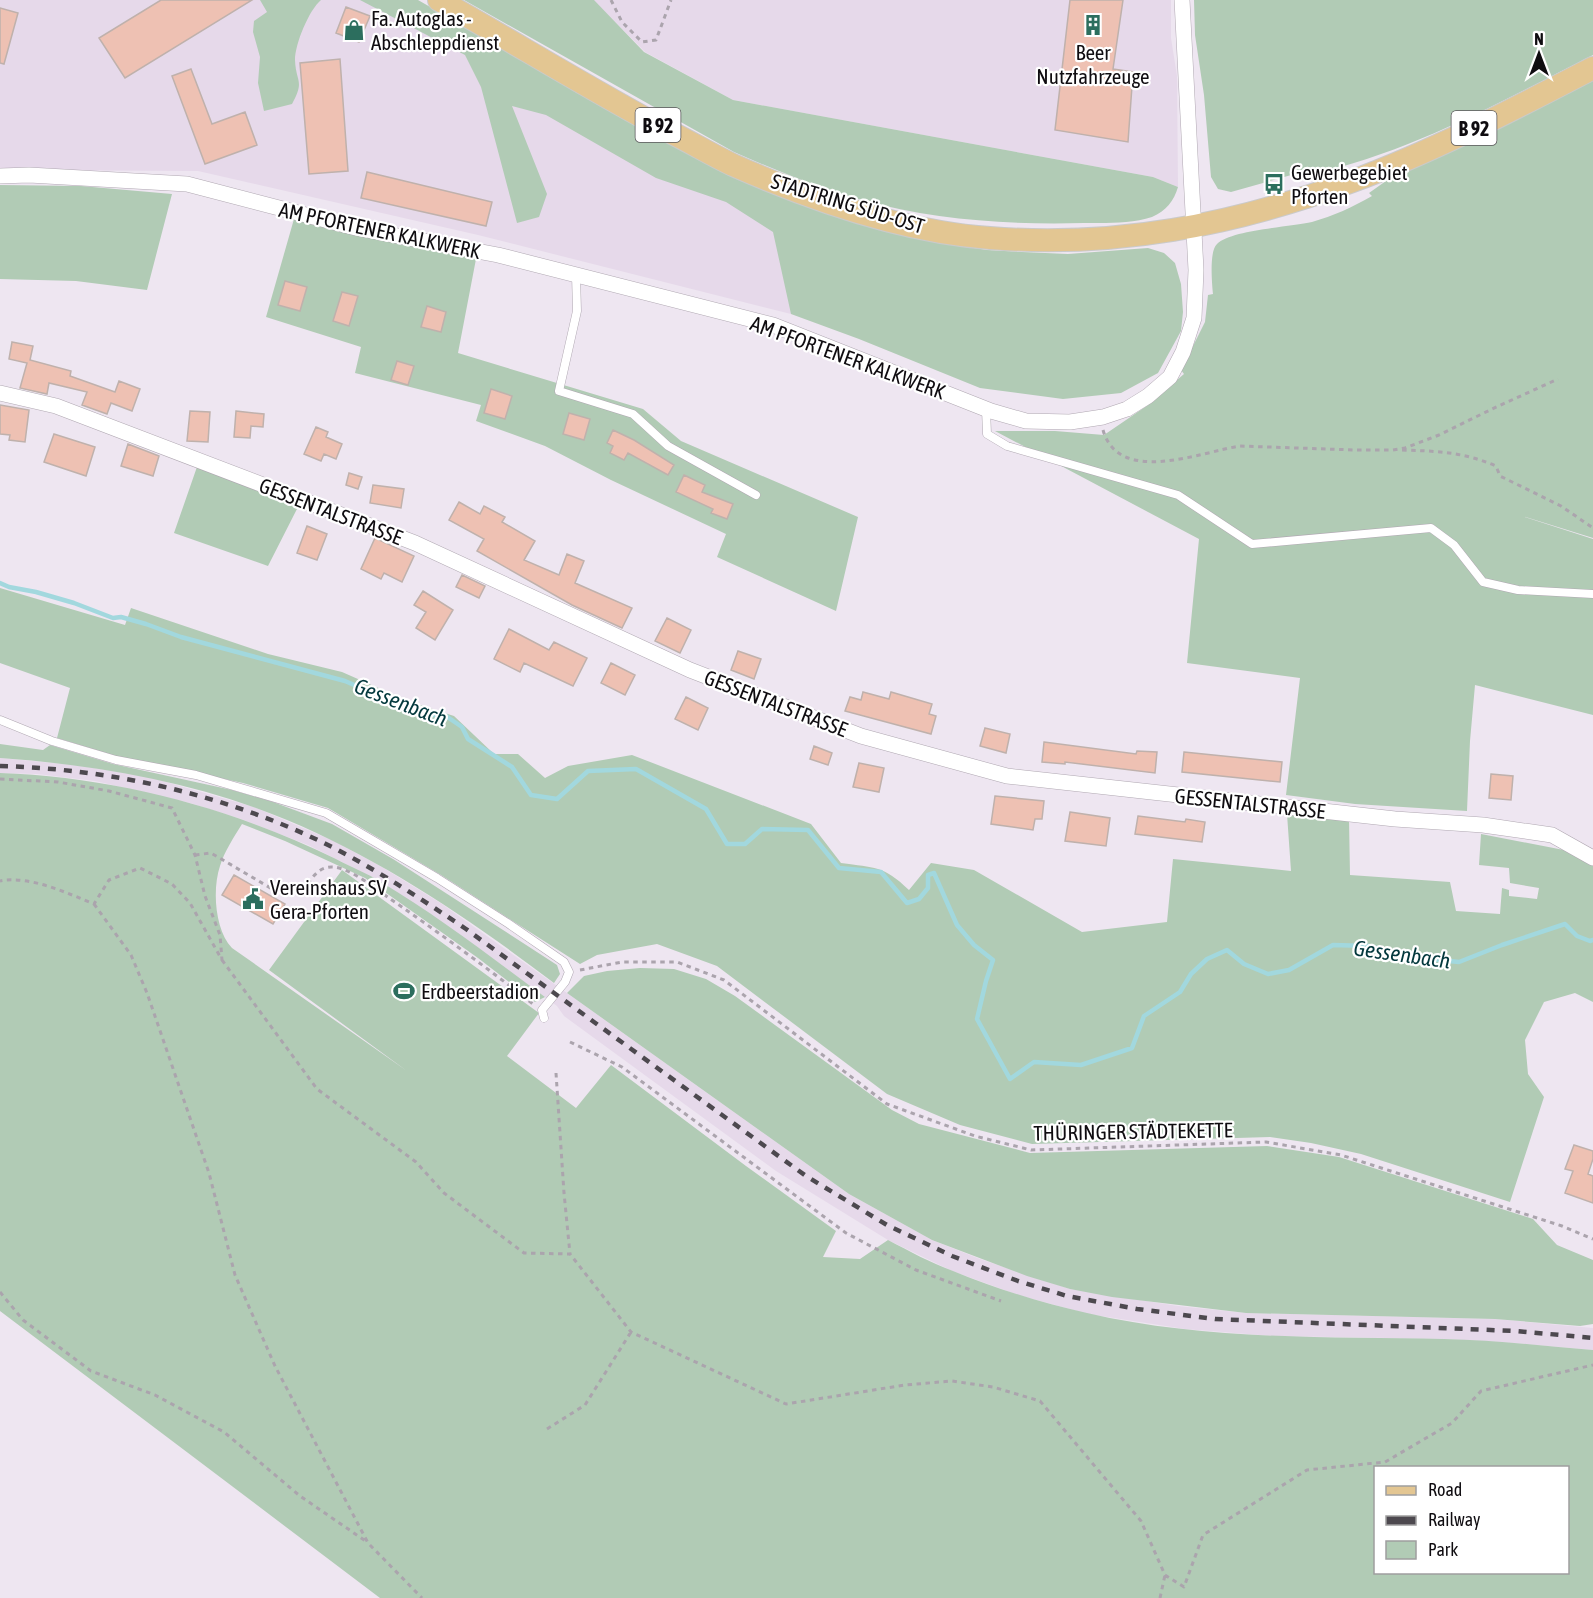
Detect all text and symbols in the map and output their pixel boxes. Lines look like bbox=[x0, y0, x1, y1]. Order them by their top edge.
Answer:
place label: Fa. Autoglas - Abschleppdienst bbox=[371, 6, 499, 54]
building icon: Beer Nutzfahrzeuge bbox=[1081, 13, 1105, 37]
shop icon: Fa. Autoglas - Abschleppdienst bbox=[342, 18, 366, 42]
north arrow bbox=[1509, 24, 1569, 84]
text: N bbox=[1534, 30, 1544, 48]
place label: Beer Nutzfahrzeuge bbox=[1036, 40, 1150, 88]
road number: B 92 bbox=[636, 108, 680, 142]
road number: B 92 bbox=[1452, 111, 1496, 145]
place label: Gewerbegebiet Pforten bbox=[1291, 160, 1408, 208]
street label: STADTRING SÜD-OST bbox=[769, 168, 927, 238]
bus stop icon: Gewerbegebiet Pforten bbox=[1262, 172, 1286, 196]
street label: AM PFORTENER KALKWERK bbox=[277, 197, 484, 263]
street label: AM PFORTENER KALKWERK bbox=[747, 311, 949, 404]
street label: GESSENTALSTRASSE bbox=[256, 473, 406, 549]
street label: GESSENTALSTRASSE bbox=[701, 665, 851, 741]
water label: Gessenbach bbox=[351, 672, 451, 732]
street label: GESSENTALSTRASSE bbox=[1174, 783, 1327, 823]
place label: Vereinshaus SV Gera-Pforten bbox=[270, 875, 388, 923]
public building icon: Vereinshaus SV Gera-Pforten bbox=[241, 887, 265, 911]
water label: Gessenbach bbox=[1352, 934, 1452, 974]
sports icon: Erdbeerstadion bbox=[392, 979, 416, 1003]
place label: Erdbeerstadion bbox=[421, 979, 539, 1003]
street label: THÜRINGER STÄDTEKETTE bbox=[1033, 1117, 1233, 1145]
legend bbox=[1374, 1466, 1569, 1574]
text: Road bbox=[1428, 1479, 1462, 1500]
text: Railway bbox=[1428, 1509, 1480, 1530]
text: Park bbox=[1428, 1539, 1458, 1560]

